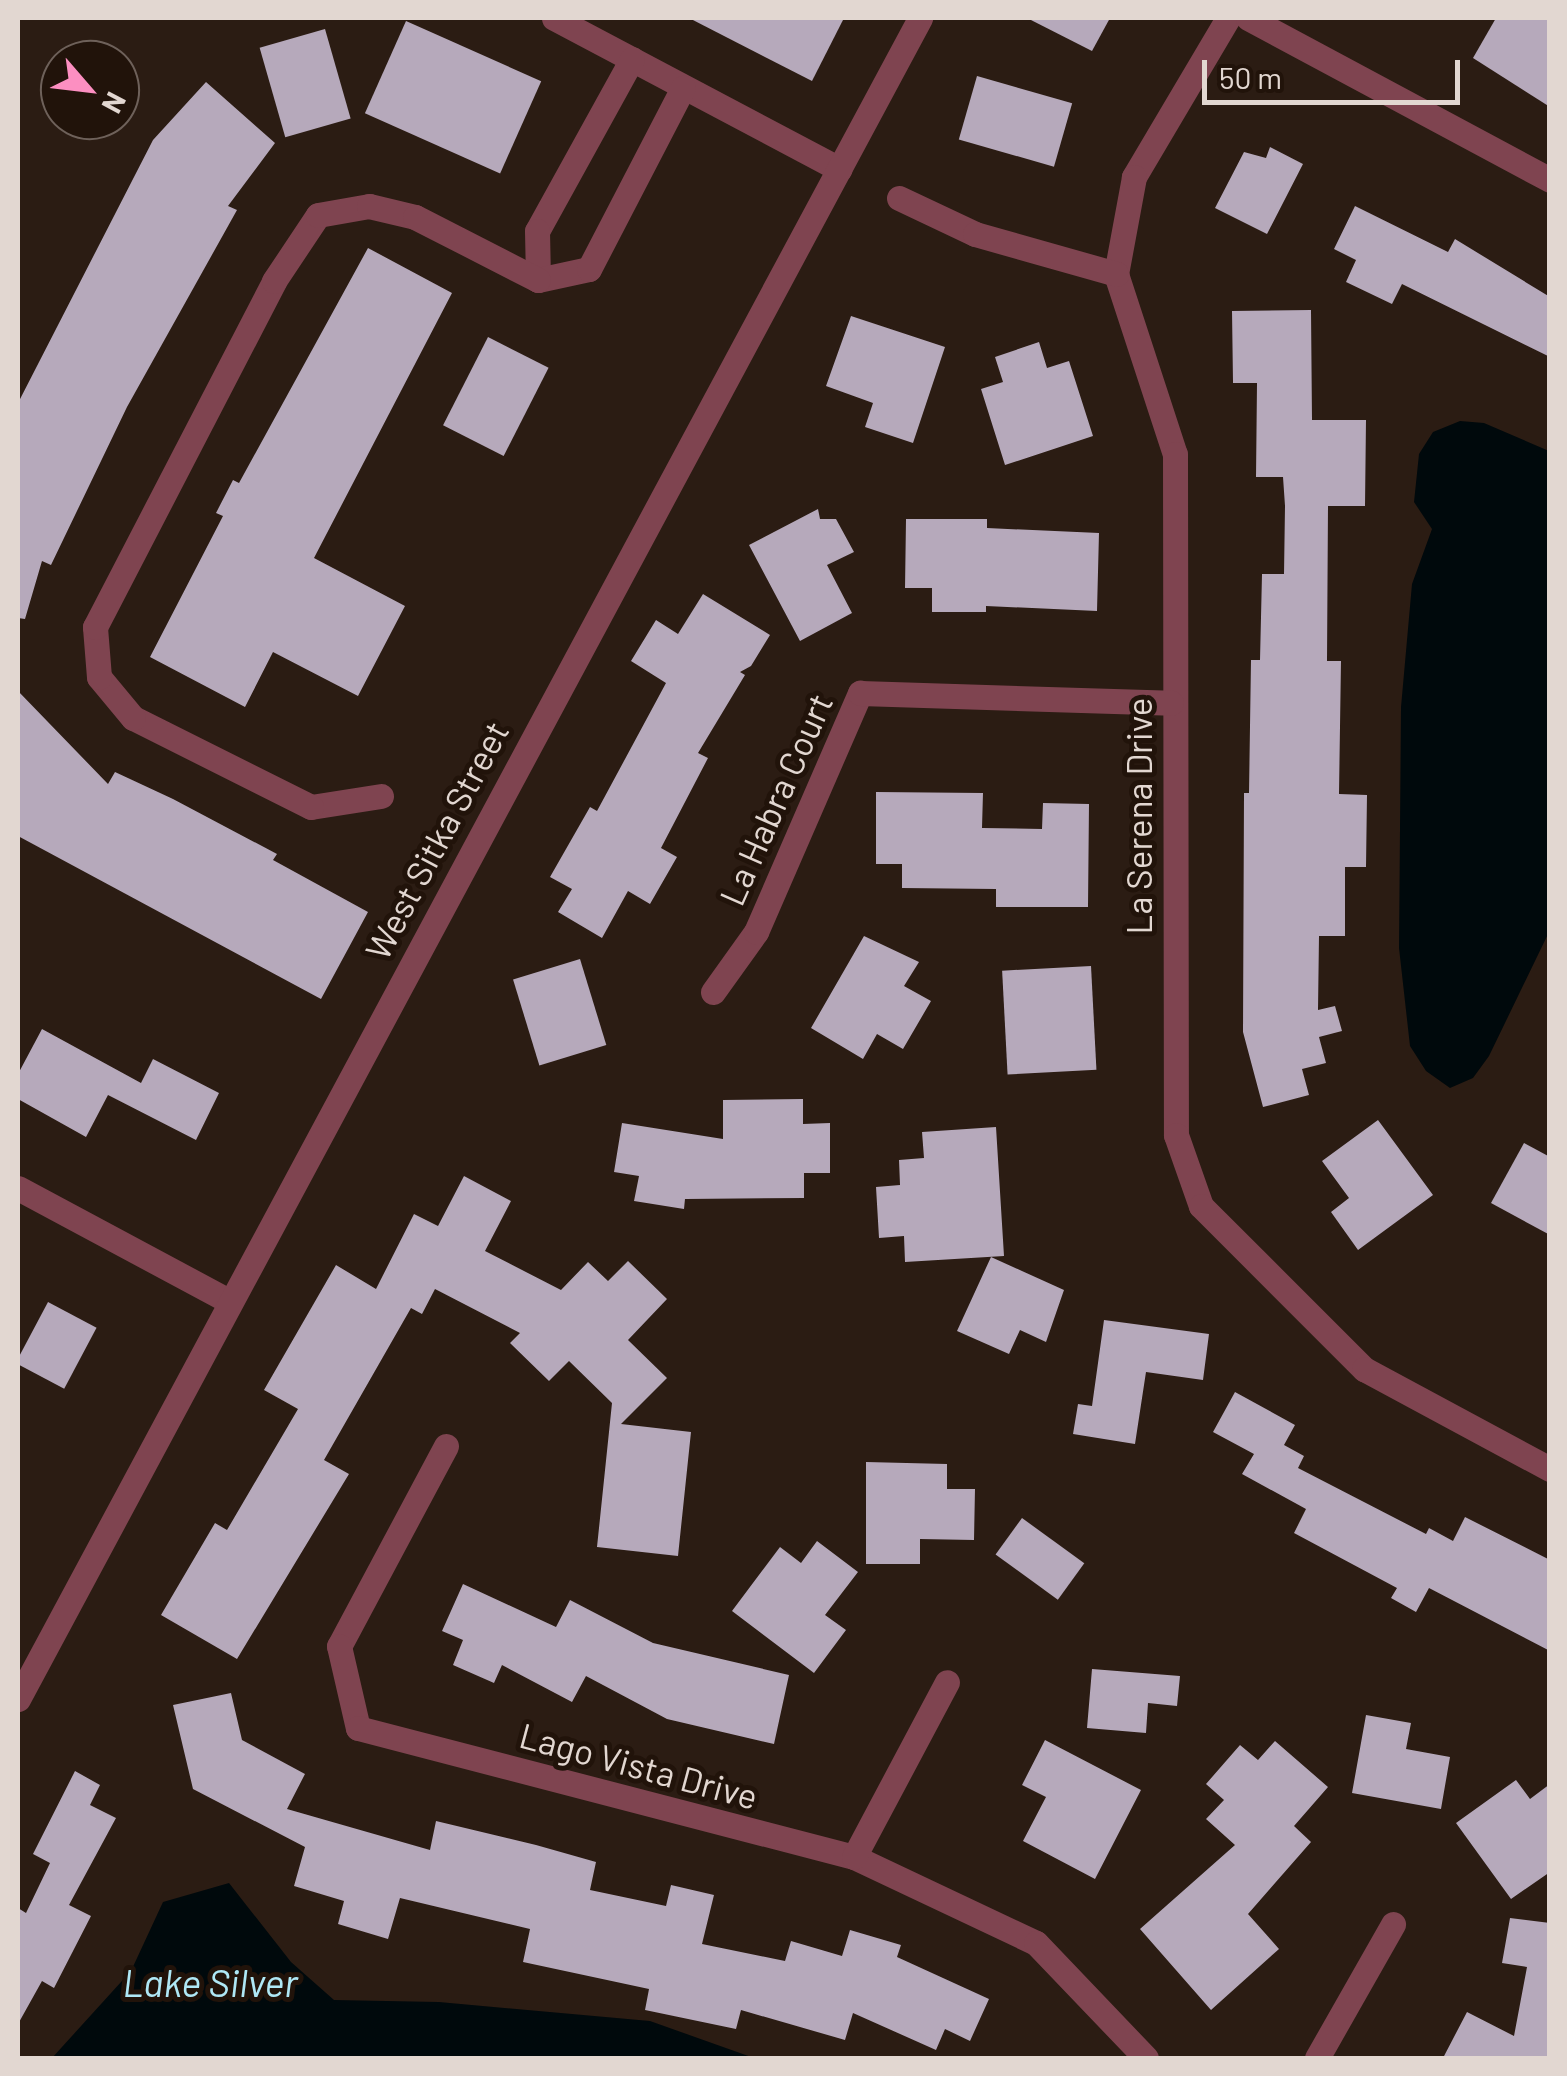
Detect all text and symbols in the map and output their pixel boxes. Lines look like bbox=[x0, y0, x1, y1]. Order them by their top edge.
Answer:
north arrow bbox=[40, 40, 140, 140]
scale bar bbox=[1207, 40, 1464, 102]
text: 50 m bbox=[1219, 59, 1282, 95]
text: N bbox=[95, 87, 134, 119]
street label: La Habra Court bbox=[710, 687, 840, 911]
street label: La Serena Drive bbox=[1117, 698, 1159, 934]
street label: West Sitka Street bbox=[356, 714, 516, 966]
street label: Lago Vista Drive bbox=[515, 1713, 763, 1817]
water label: Lake Silver bbox=[122, 1960, 298, 2006]

